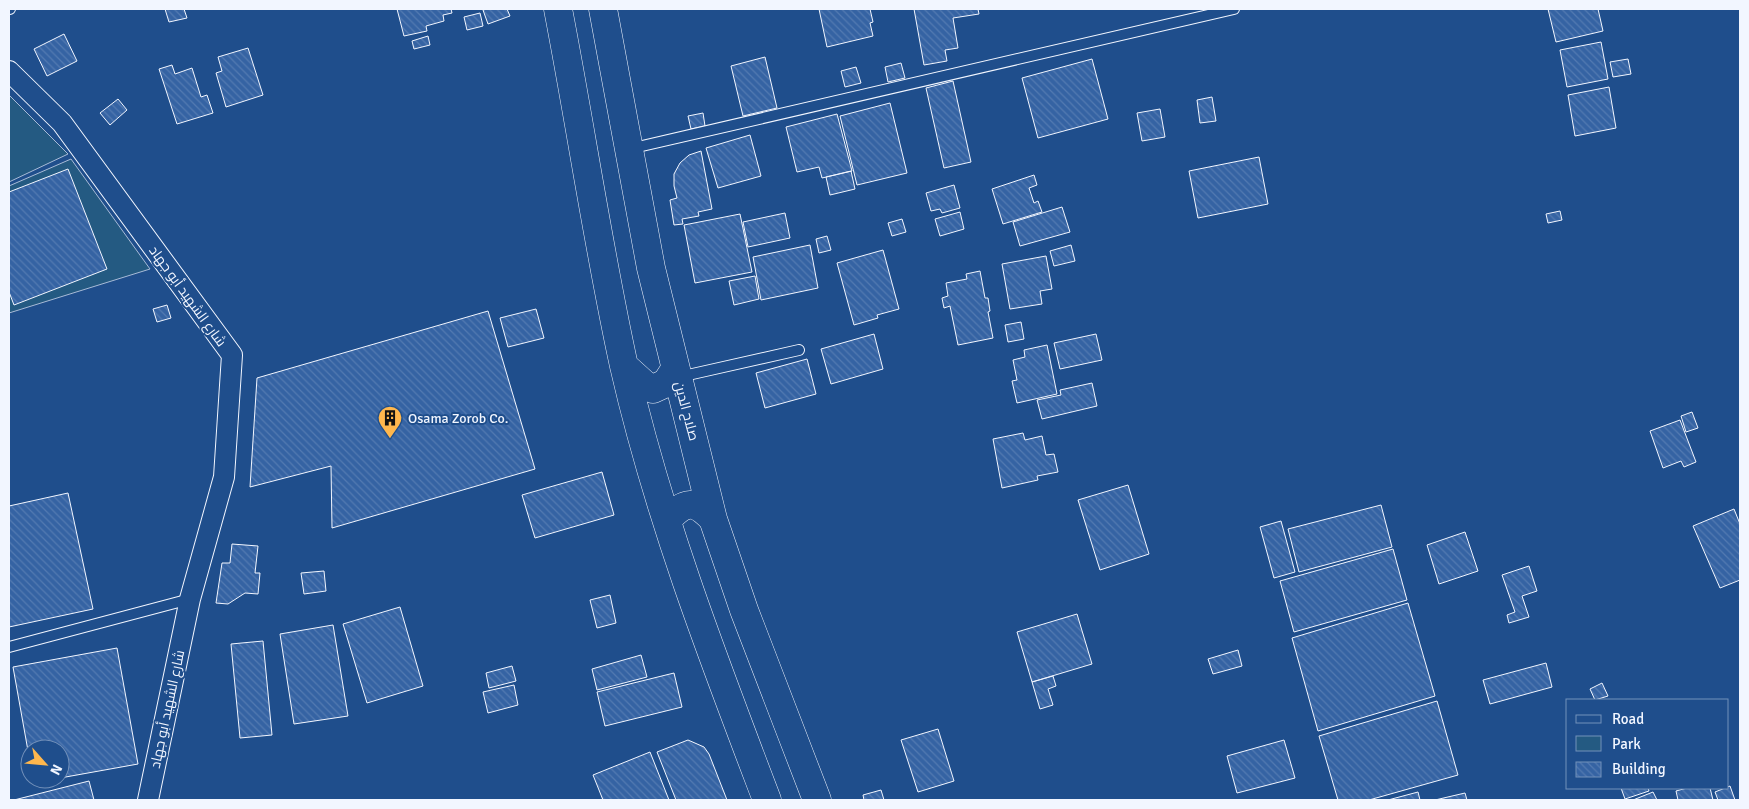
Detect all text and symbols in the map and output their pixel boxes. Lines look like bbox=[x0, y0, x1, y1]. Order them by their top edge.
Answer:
street label: شارع الشهيد أبو جهاد bbox=[145, 242, 231, 350]
street label: صلاح الدين bbox=[670, 380, 703, 443]
building icon: Osama Zorob Co. bbox=[377, 405, 403, 439]
place label: Osama Zorob Co. bbox=[408, 410, 508, 427]
street label: شارع الشهيد أبو جهاد bbox=[146, 648, 188, 770]
legend bbox=[1566, 699, 1729, 789]
text: Road bbox=[1612, 710, 1644, 728]
text: Park bbox=[1612, 735, 1641, 753]
north arrow bbox=[20, 739, 70, 789]
text: Building bbox=[1612, 760, 1666, 778]
text: N bbox=[46, 761, 66, 778]

